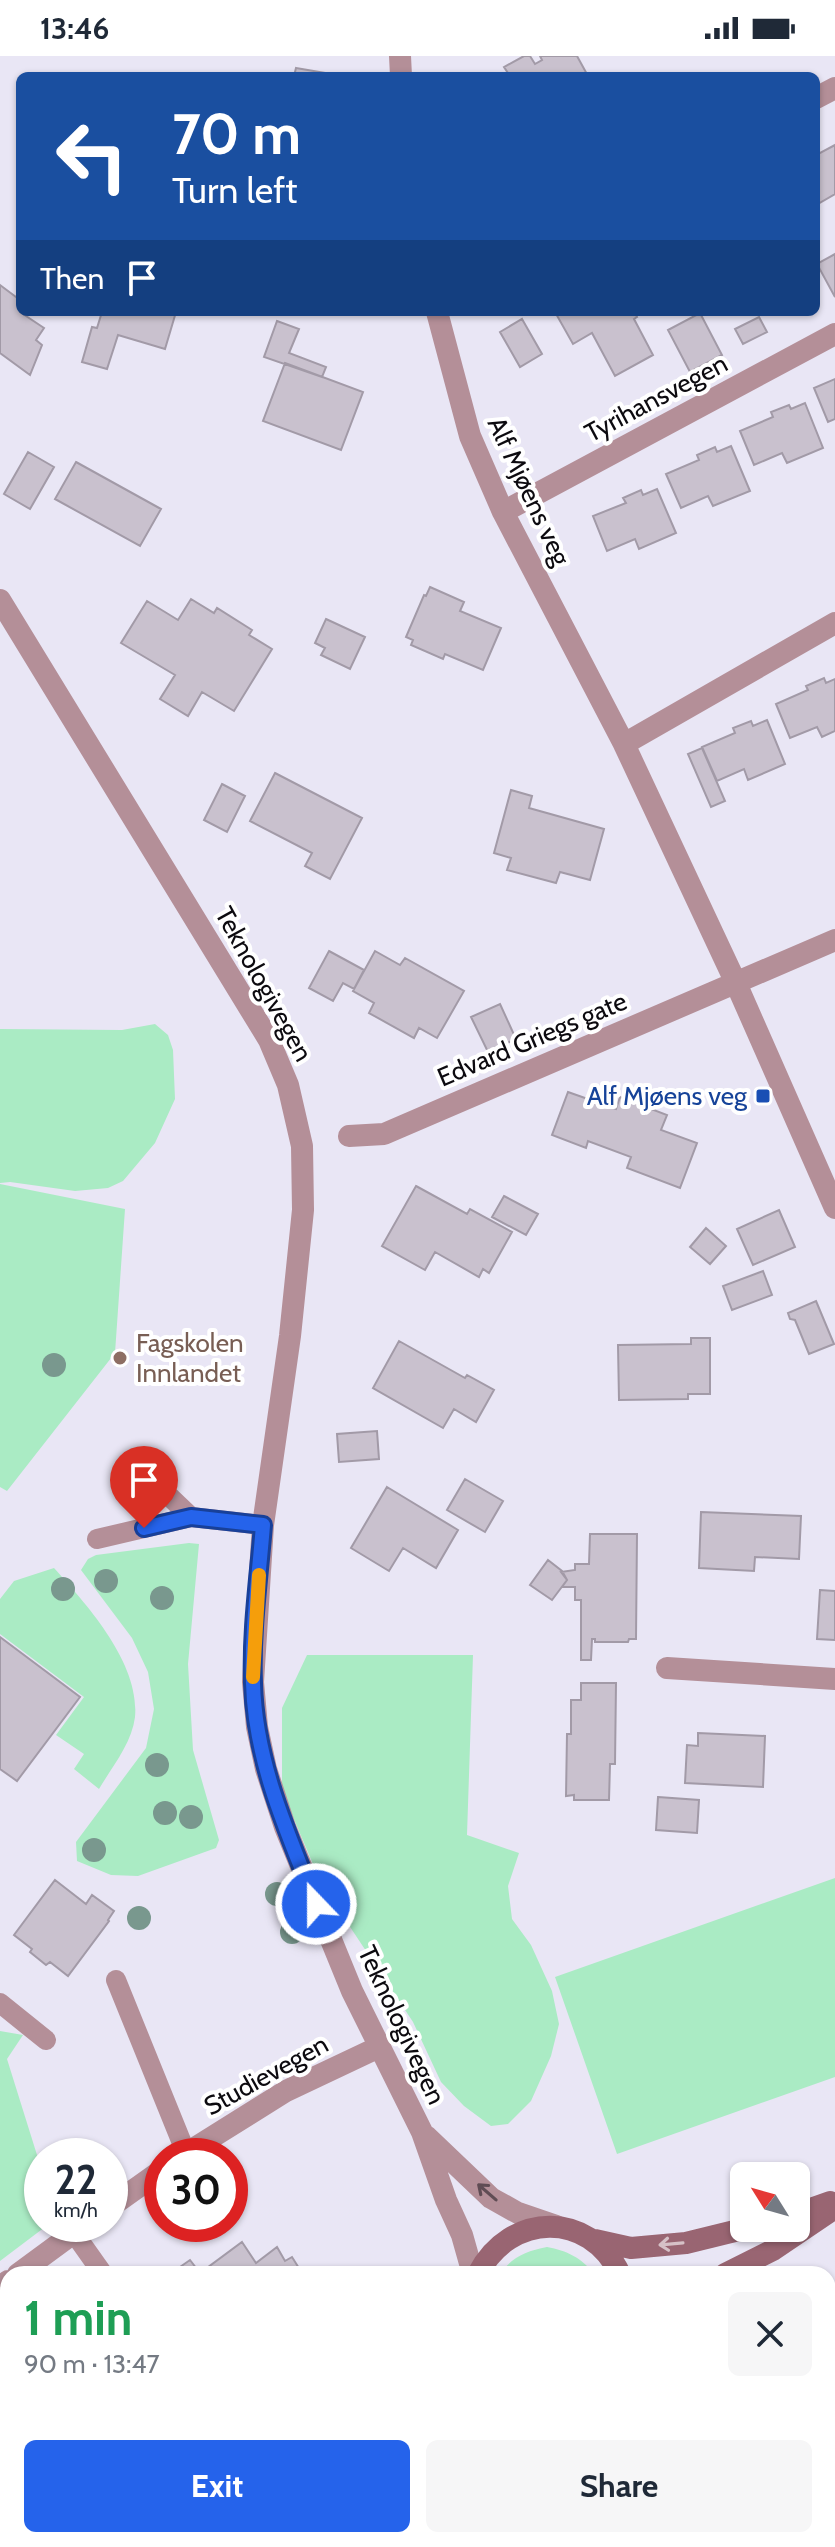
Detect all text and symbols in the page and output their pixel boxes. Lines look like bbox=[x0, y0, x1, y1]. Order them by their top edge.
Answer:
text: 13:46 bbox=[40, 10, 109, 47]
text: 70 m bbox=[172, 100, 301, 168]
icon: left bbox=[40, 104, 144, 208]
text: Turn left bbox=[172, 168, 297, 212]
icon: arrive bbox=[120, 256, 164, 300]
text: Then bbox=[40, 260, 104, 297]
street label: Tyrihansvegen bbox=[579, 347, 733, 449]
street label: Alf Mjøens veg bbox=[481, 412, 578, 571]
street label: Teknologivegen bbox=[208, 901, 320, 1067]
street label: Edvard Griegs gate bbox=[432, 985, 632, 1093]
place label: Alf Mjøens veg bbox=[587, 1080, 748, 1112]
marker: Alf Mjøens veg bbox=[754, 1087, 772, 1105]
place label: Fagskolen Innlandet bbox=[136, 1327, 244, 1389]
marker: Fagskolen Innlandet bbox=[111, 1349, 129, 1367]
pin bbox=[110, 1446, 178, 1528]
icon: arrive bbox=[122, 1458, 166, 1502]
position arrow bbox=[274, 1862, 358, 1946]
street label: Teknologivegen bbox=[351, 1941, 453, 2109]
street label: Studievegen bbox=[198, 2028, 334, 2122]
speed limit sign: 30 bbox=[144, 2138, 248, 2242]
text: 22 bbox=[55, 2155, 97, 2204]
north arrow bbox=[730, 2162, 810, 2242]
map controls bbox=[730, 2162, 810, 2242]
one-way arrow bbox=[477, 2183, 497, 2201]
text: km/h bbox=[54, 2198, 98, 2222]
one-way arrow bbox=[658, 2237, 685, 2252]
text: 1 min bbox=[24, 2289, 132, 2347]
button: close bbox=[728, 2292, 812, 2376]
text: 90 m · 13:47 bbox=[24, 2348, 160, 2380]
button: Exit bbox=[24, 2440, 410, 2532]
button: Share bbox=[426, 2440, 812, 2532]

